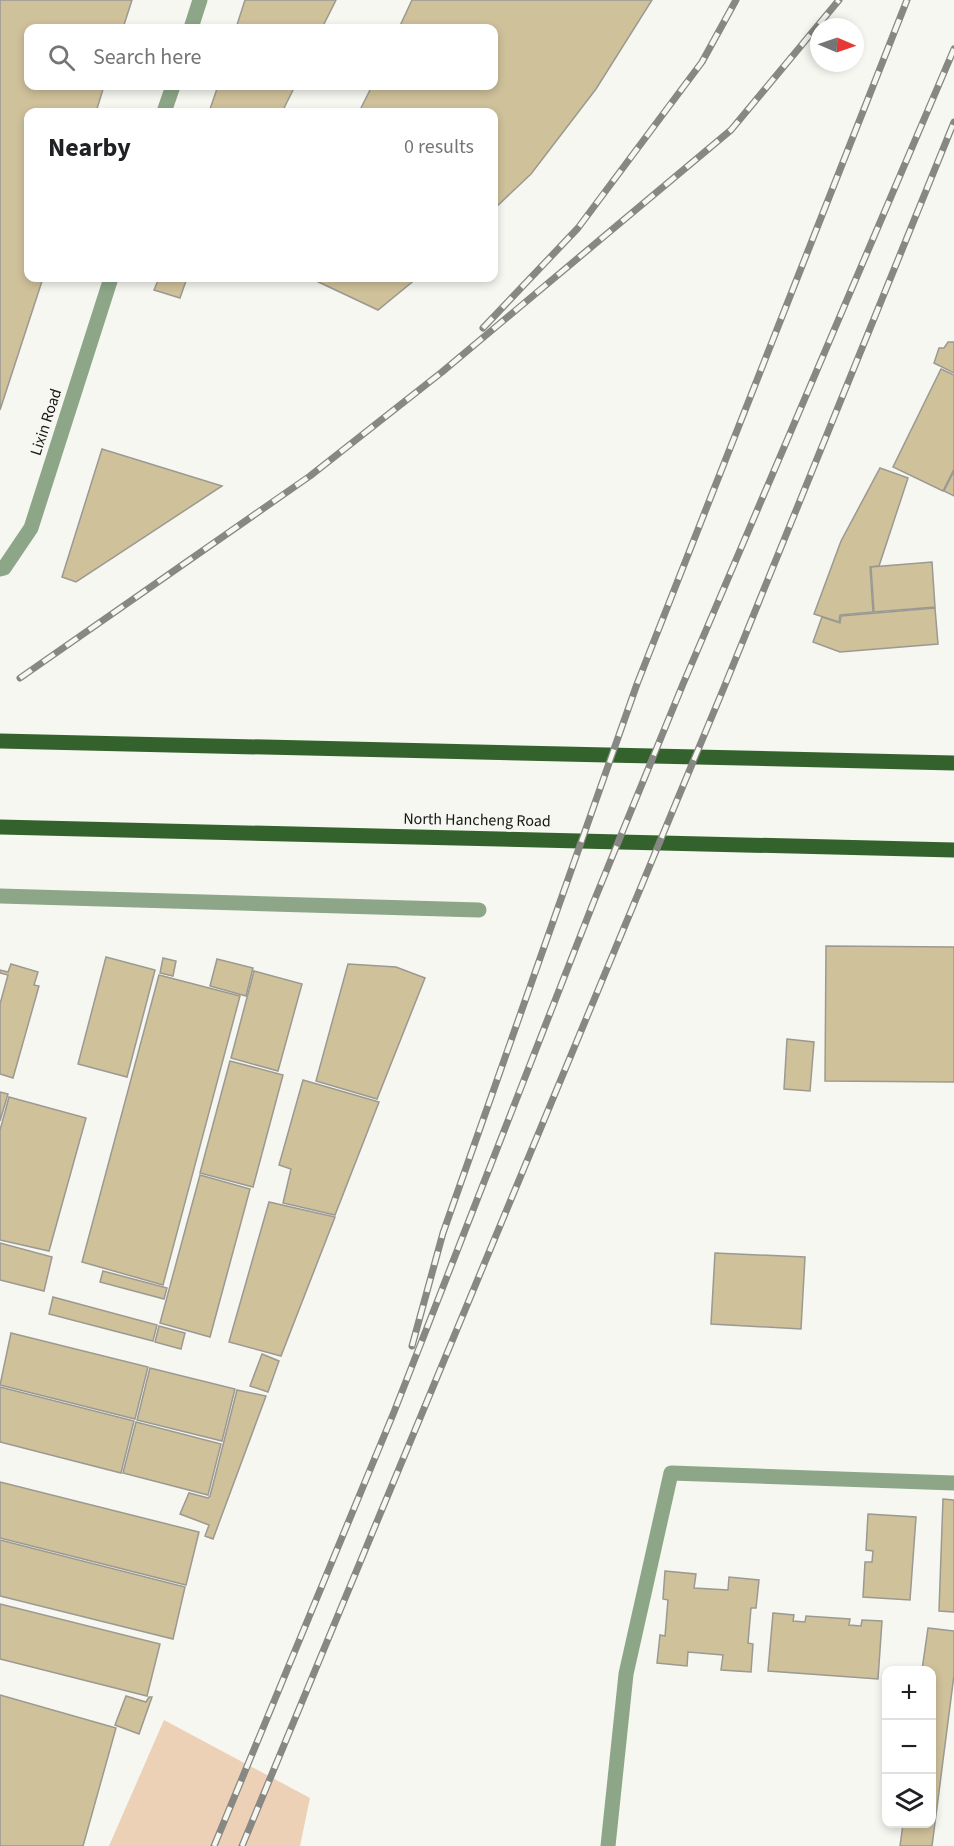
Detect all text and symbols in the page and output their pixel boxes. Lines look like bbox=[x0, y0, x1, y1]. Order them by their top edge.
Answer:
north arrow bbox=[810, 18, 864, 72]
search box bbox=[24, 24, 498, 90]
icon: search bbox=[45, 41, 78, 74]
text: Search here bbox=[93, 41, 201, 73]
text: Nearby bbox=[48, 129, 131, 166]
text: 0 results bbox=[404, 133, 474, 161]
street label: Lixin Road bbox=[25, 386, 67, 458]
street label: North Hancheng Road bbox=[403, 808, 551, 832]
map controls bbox=[882, 1666, 936, 1828]
button: + bbox=[882, 1666, 936, 1720]
button: − bbox=[882, 1720, 936, 1774]
button: layers bbox=[882, 1774, 936, 1828]

